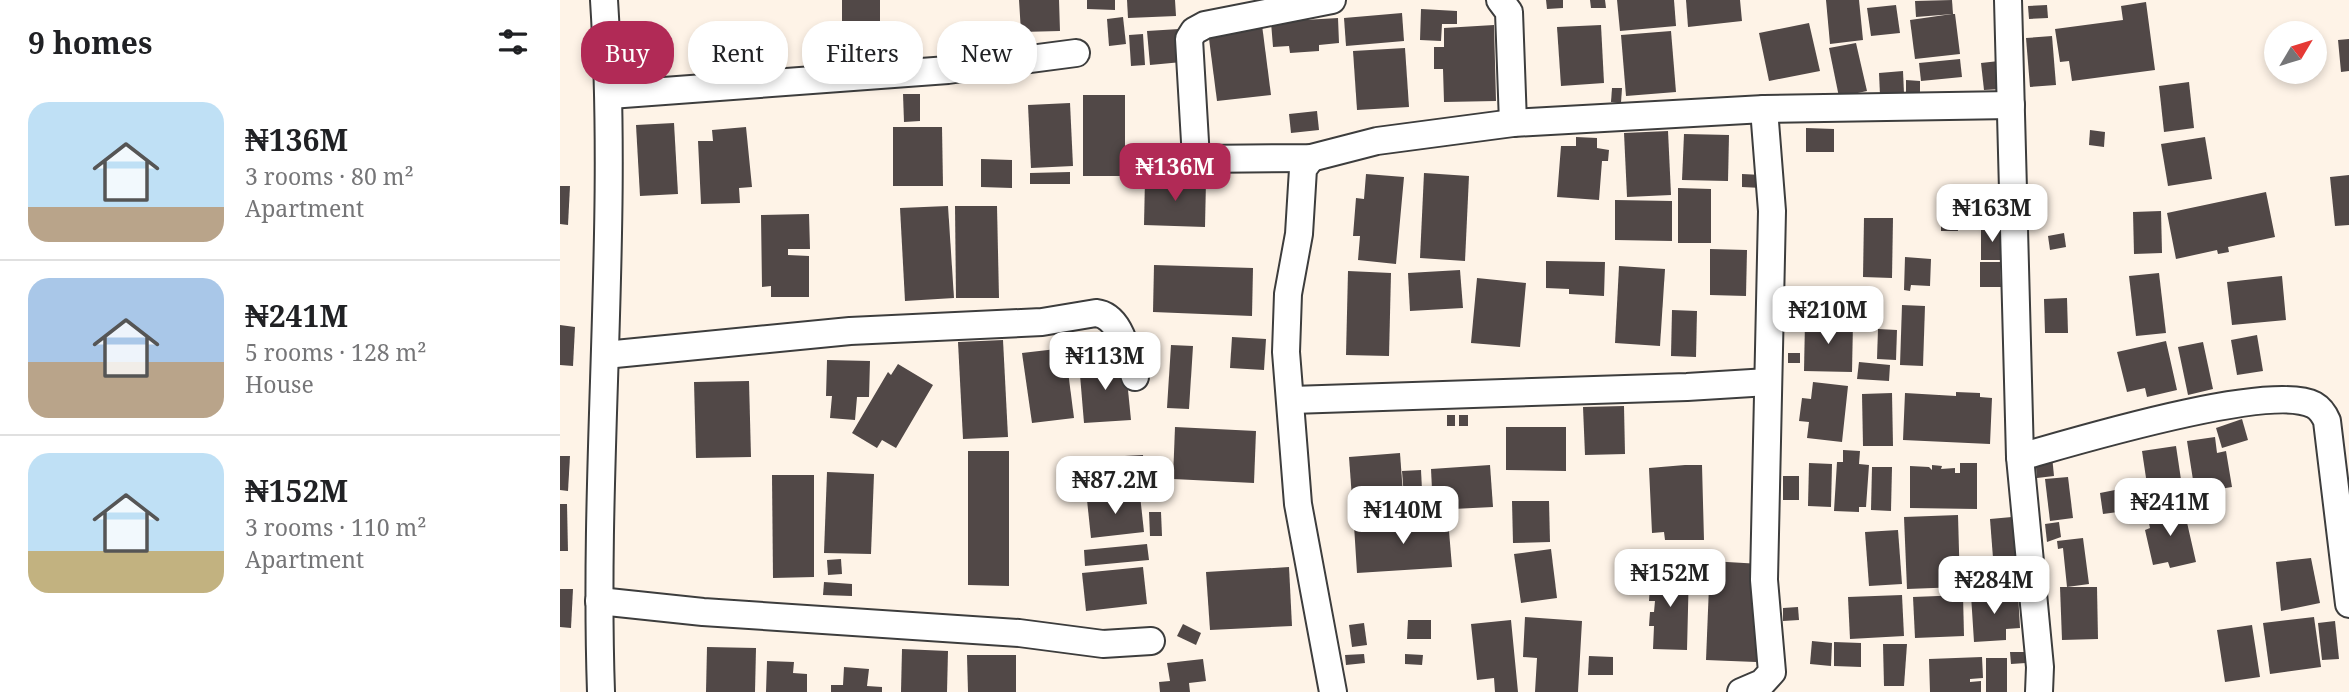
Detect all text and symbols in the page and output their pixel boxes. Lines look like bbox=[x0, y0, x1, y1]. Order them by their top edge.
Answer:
chip: Buy bbox=[581, 21, 674, 84]
chip: Rent bbox=[688, 21, 788, 84]
chip: Filters bbox=[802, 21, 923, 84]
chip: New bbox=[937, 21, 1037, 84]
north arrow bbox=[2264, 21, 2328, 84]
map controls bbox=[2264, 21, 2327, 84]
text: 9 homes bbox=[28, 22, 152, 63]
icon: filters bbox=[494, 23, 532, 61]
text: ₦136M bbox=[245, 119, 348, 160]
icon: home bbox=[84, 130, 168, 214]
pin: ₦136M bbox=[1126, 144, 1224, 203]
text: ₦136M bbox=[1135, 150, 1215, 182]
text: 3 rooms · 80 m² bbox=[245, 160, 414, 192]
pin: ₦163M bbox=[1943, 184, 2041, 244]
text: ₦163M bbox=[1952, 191, 2032, 223]
text: Apartment bbox=[245, 192, 364, 224]
pin: ₦210M bbox=[1779, 286, 1877, 346]
text: ₦210M bbox=[1788, 293, 1868, 325]
text: ₦241M bbox=[245, 295, 348, 336]
icon: home bbox=[84, 306, 168, 390]
pin: ₦113M bbox=[1056, 332, 1154, 392]
text: 5 rooms · 128 m² bbox=[245, 336, 427, 368]
text: ₦113M bbox=[1065, 339, 1145, 371]
text: House bbox=[245, 368, 314, 400]
pin: ₦87.2M bbox=[1058, 456, 1172, 516]
text: ₦87.2M bbox=[1072, 463, 1158, 495]
text: ₦152M bbox=[245, 470, 348, 511]
pin: ₦241M bbox=[2121, 478, 2219, 538]
icon: home bbox=[84, 481, 168, 565]
text: ₦241M bbox=[2130, 485, 2210, 517]
pin: ₦140M bbox=[1354, 486, 1452, 546]
text: ₦140M bbox=[1363, 493, 1443, 525]
text: 3 rooms · 110 m² bbox=[245, 511, 427, 543]
text: Apartment bbox=[245, 543, 364, 575]
pin: ₦152M bbox=[1621, 550, 1719, 609]
text: ₦152M bbox=[1630, 556, 1710, 588]
pin: ₦284M bbox=[1945, 556, 2043, 616]
text: ₦284M bbox=[1954, 563, 2034, 595]

